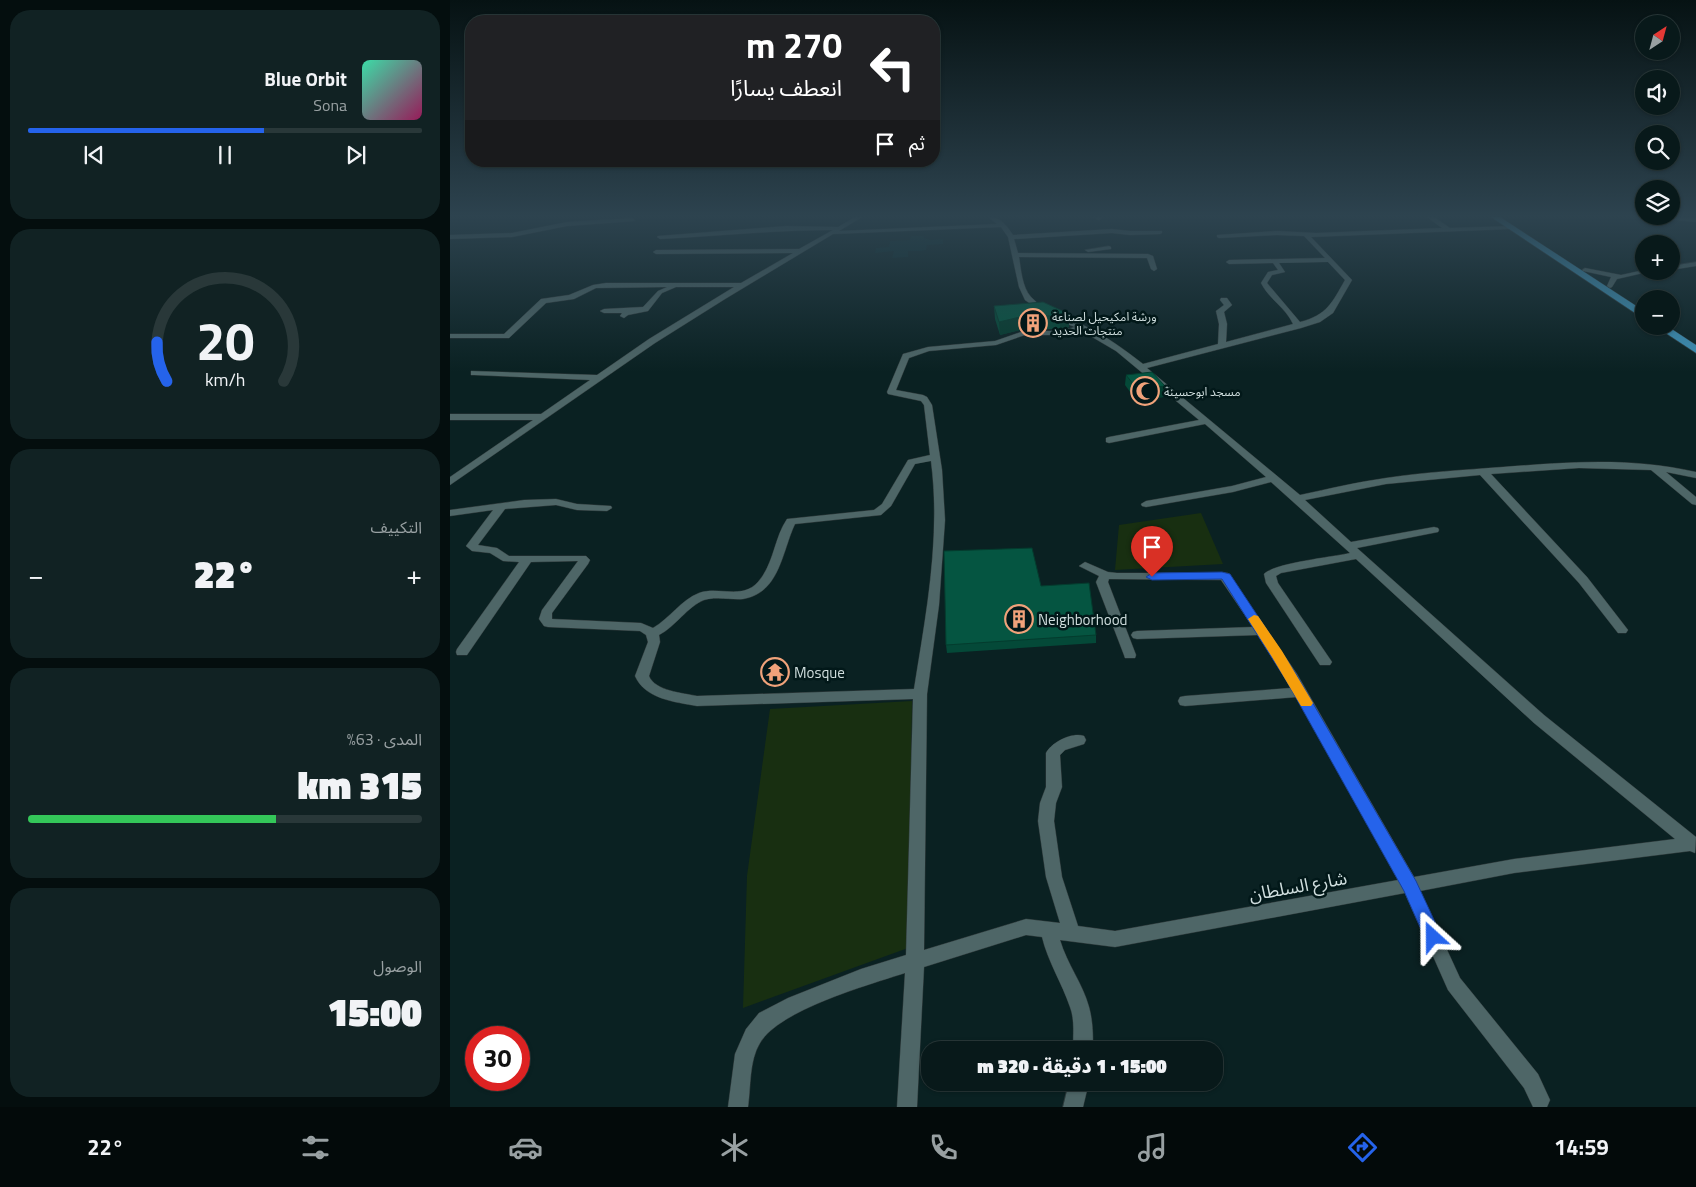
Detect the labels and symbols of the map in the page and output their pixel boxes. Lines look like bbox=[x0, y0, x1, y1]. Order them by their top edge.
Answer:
north arrow bbox=[1635, 15, 1680, 60]
place label: ورشة امكيحيل لصناعة منتجات الحديد bbox=[1052, 307, 1157, 340]
building icon: ورشة امكيحيل لصناعة منتجات الحديد bbox=[1018, 308, 1048, 338]
mosque icon: مسجد ابوحسينة bbox=[1130, 376, 1160, 406]
place label: مسجد ابوحسينة bbox=[1164, 382, 1241, 401]
pin bbox=[1131, 526, 1173, 577]
building icon: Neighborhood bbox=[1004, 604, 1034, 634]
place label: Neighborhood bbox=[1038, 608, 1128, 631]
temple icon: Mosque bbox=[760, 657, 790, 687]
place label: Mosque bbox=[794, 661, 845, 684]
street label: شارع السلطان bbox=[1247, 864, 1349, 909]
position arrow bbox=[1406, 910, 1458, 962]
speed limit sign: 30 bbox=[465, 1026, 530, 1091]

